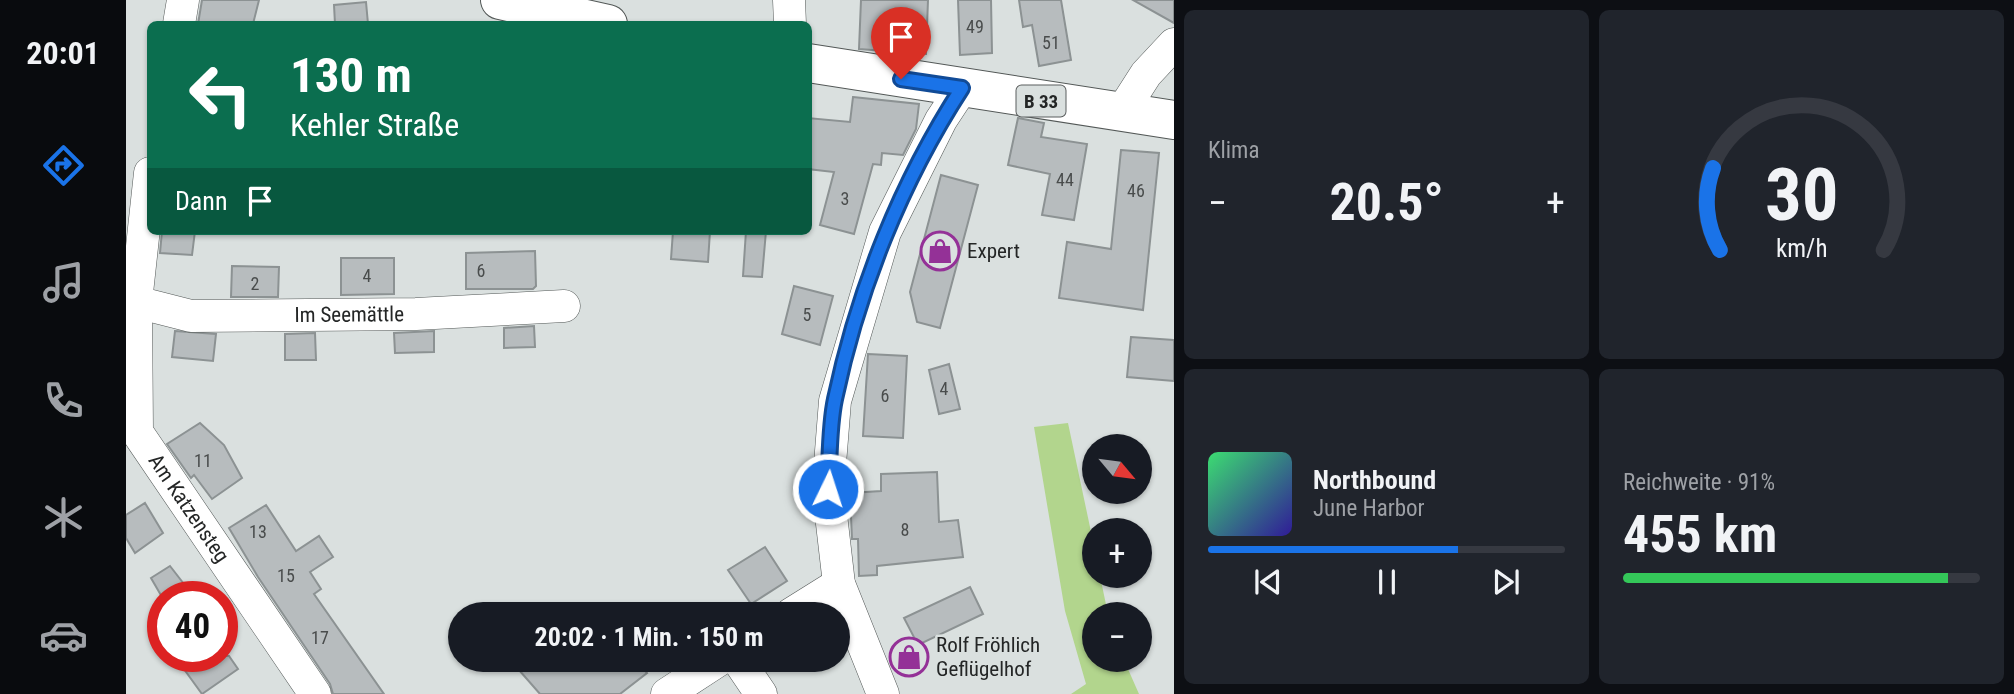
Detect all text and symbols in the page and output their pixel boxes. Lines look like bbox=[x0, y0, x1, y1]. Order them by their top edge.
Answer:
pin bbox=[871, 7, 931, 79]
house number: 49 bbox=[966, 16, 984, 37]
icon: arrive bbox=[882, 18, 920, 56]
house number: 51 bbox=[1042, 32, 1060, 53]
text: 20:01 bbox=[26, 34, 100, 72]
text: 130 m bbox=[290, 47, 412, 104]
icon: left bbox=[175, 49, 266, 140]
road number: B 33 bbox=[1016, 86, 1066, 116]
text: Kehler Straße bbox=[290, 106, 459, 144]
text: Klima bbox=[1208, 137, 1259, 164]
icon: directions bbox=[39, 141, 88, 190]
text: 30 bbox=[1765, 153, 1838, 239]
house number: 44 bbox=[1056, 169, 1074, 190]
text: 20.5° bbox=[1329, 172, 1444, 233]
house number: 46 bbox=[1127, 180, 1145, 201]
text: − bbox=[1208, 181, 1227, 225]
text: + bbox=[1546, 181, 1565, 225]
icon: arrive bbox=[241, 182, 279, 220]
text: Dann bbox=[175, 186, 227, 216]
house number: 3 bbox=[841, 188, 849, 209]
shop icon: Expert bbox=[919, 230, 961, 272]
text: km/h bbox=[1776, 234, 1827, 263]
place label: Expert bbox=[967, 239, 1020, 263]
icon: music bbox=[39, 258, 88, 307]
house number: 6 bbox=[477, 260, 485, 281]
house number: 4 bbox=[363, 265, 372, 286]
house number: 2 bbox=[251, 273, 260, 294]
street label: Im Seemättle bbox=[294, 302, 404, 327]
house number: 5 bbox=[803, 304, 812, 325]
icon: phone bbox=[39, 376, 88, 425]
house number: 4 bbox=[940, 378, 949, 399]
house number: 6 bbox=[881, 385, 889, 406]
north arrow bbox=[1082, 434, 1152, 504]
map controls bbox=[1082, 434, 1152, 672]
street label: Am Katzensteg bbox=[144, 450, 234, 567]
house number: 11 bbox=[194, 450, 212, 471]
position arrow bbox=[791, 452, 865, 526]
text: Northbound bbox=[1313, 465, 1436, 495]
text: Reichweite · 91% bbox=[1623, 469, 1775, 496]
icon: climate bbox=[39, 493, 88, 542]
text: June Harbor bbox=[1313, 495, 1425, 522]
text: 455 km bbox=[1623, 504, 1777, 565]
button: + bbox=[1082, 518, 1152, 588]
house number: 8 bbox=[901, 519, 909, 540]
house number: 13 bbox=[249, 521, 267, 542]
icon: previous bbox=[1249, 563, 1287, 601]
icon: pause bbox=[1368, 563, 1406, 601]
icon: next bbox=[1487, 563, 1525, 601]
house number: 15 bbox=[277, 565, 295, 586]
speed limit sign: 40 bbox=[147, 581, 238, 672]
button: − bbox=[1082, 602, 1152, 672]
icon: car bbox=[39, 611, 88, 660]
text: 20:02 · 1 Min. · 150 m bbox=[535, 622, 763, 652]
house number: 17 bbox=[311, 627, 329, 648]
place label: Rolf Fröhlich Geflügelhof bbox=[936, 633, 1040, 681]
shop icon: Rolf Fröhlich Geflügelhof bbox=[888, 636, 930, 678]

